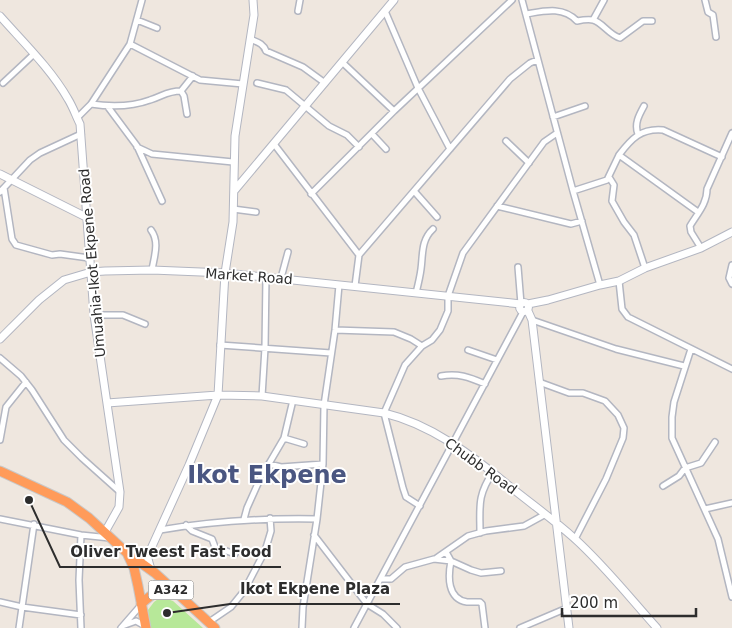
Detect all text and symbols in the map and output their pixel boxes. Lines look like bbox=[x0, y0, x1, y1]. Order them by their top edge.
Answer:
street label: Umuahia-Ikot Ekpene Road bbox=[76, 168, 108, 358]
street label: Market Road bbox=[205, 265, 293, 287]
street label: Chubb Road bbox=[442, 435, 520, 497]
district label: Ikot Ekpene bbox=[187, 461, 347, 489]
callout: Oliver Tweest Fast Food bbox=[60, 537, 281, 567]
text: Oliver Tweest Fast Food bbox=[70, 543, 272, 561]
callout: Ikot Ekpene Plaza bbox=[230, 574, 400, 604]
road number: A342 bbox=[148, 580, 194, 600]
text: Ikot Ekpene Plaza bbox=[240, 580, 390, 598]
scale bar bbox=[562, 586, 696, 618]
text: 200 m bbox=[570, 594, 618, 612]

